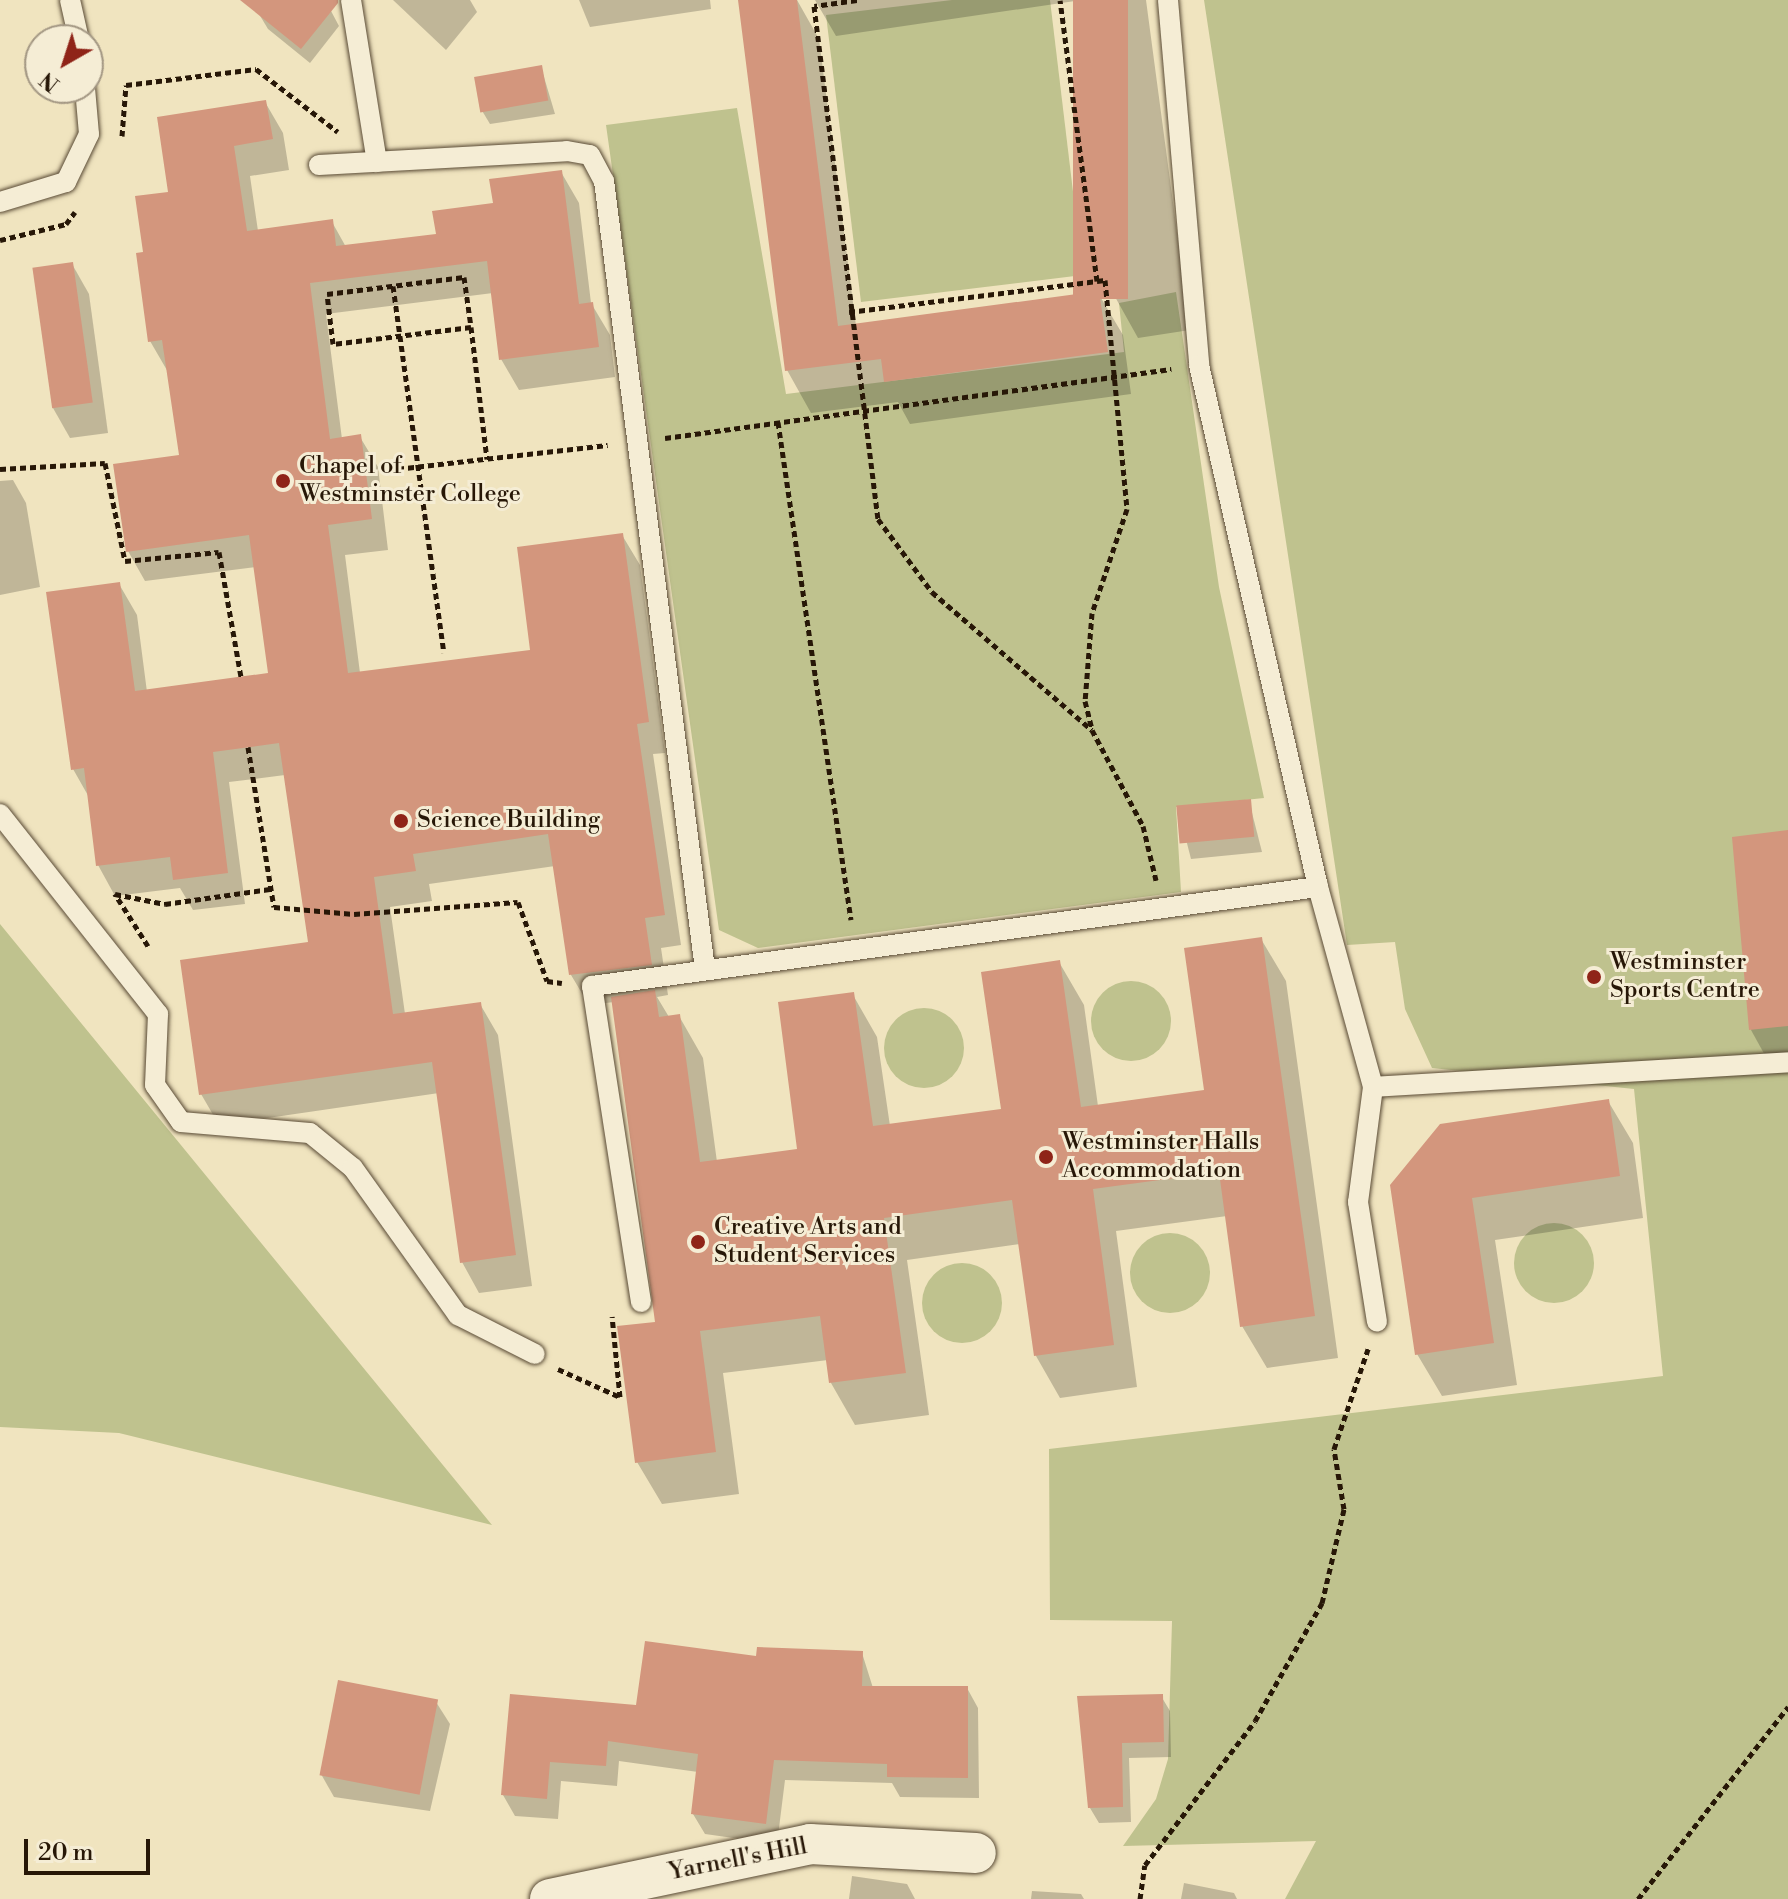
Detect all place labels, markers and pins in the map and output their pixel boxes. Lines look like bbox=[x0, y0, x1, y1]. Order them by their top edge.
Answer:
place label: Chapel of Westminster College bbox=[299, 453, 521, 509]
marker: Chapel of Westminster College bbox=[274, 472, 292, 490]
place label: Science Building bbox=[417, 807, 600, 835]
marker: Science Building bbox=[392, 812, 410, 830]
place label: Westminster Sports Centre bbox=[1610, 949, 1760, 1005]
marker: Westminster Sports Centre bbox=[1585, 968, 1603, 986]
place label: Westminster Halls Accommodation bbox=[1062, 1129, 1259, 1185]
marker: Westminster Halls Accommodation bbox=[1037, 1148, 1055, 1166]
place label: Creative Arts and Student Services bbox=[714, 1214, 902, 1270]
marker: Creative Arts and Student Services bbox=[689, 1233, 707, 1251]

